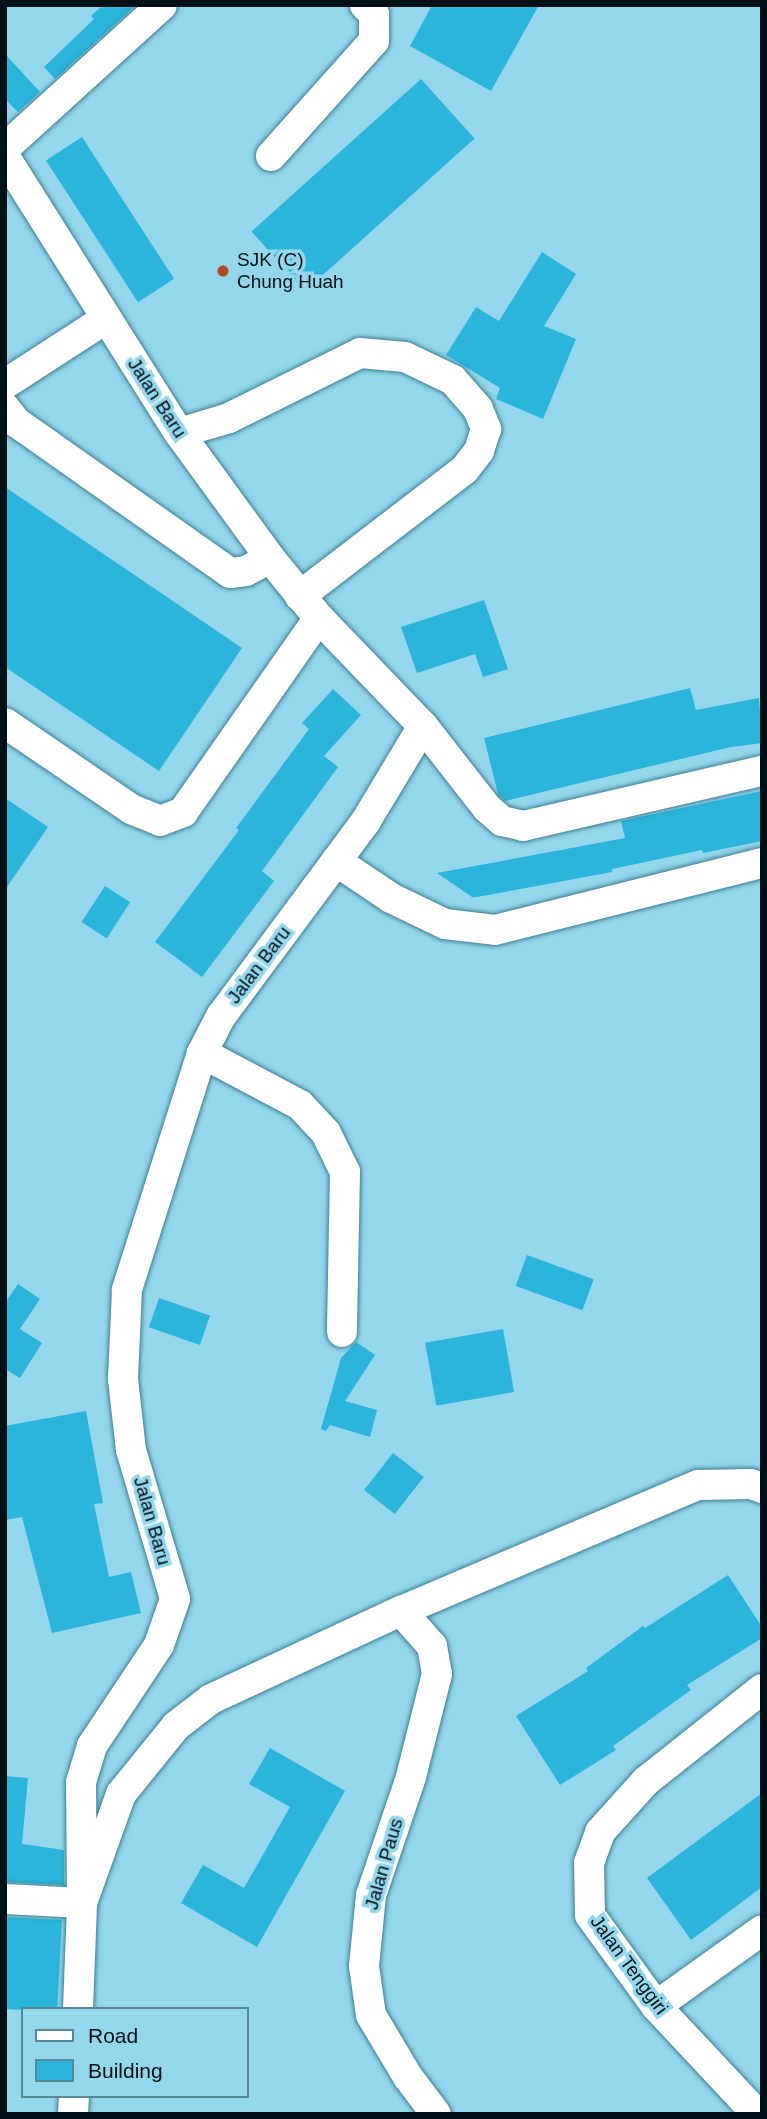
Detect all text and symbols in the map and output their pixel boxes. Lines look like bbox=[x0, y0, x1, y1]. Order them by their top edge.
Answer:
place label: SJK (C) Chung Huah bbox=[237, 249, 344, 293]
marker: SJK (C) Chung Huah bbox=[215, 263, 231, 279]
street label: Jalan Baru bbox=[123, 354, 191, 442]
street label: Jalan Baru bbox=[223, 922, 295, 1008]
street label: Jalan Baru bbox=[129, 1474, 175, 1568]
street label: Jalan Paus bbox=[360, 1816, 408, 1912]
street label: Jalan Tenggiri bbox=[585, 1911, 673, 2019]
legend bbox=[21, 2007, 248, 2098]
text: Road bbox=[88, 2024, 138, 2047]
text: Building bbox=[88, 2059, 163, 2082]

